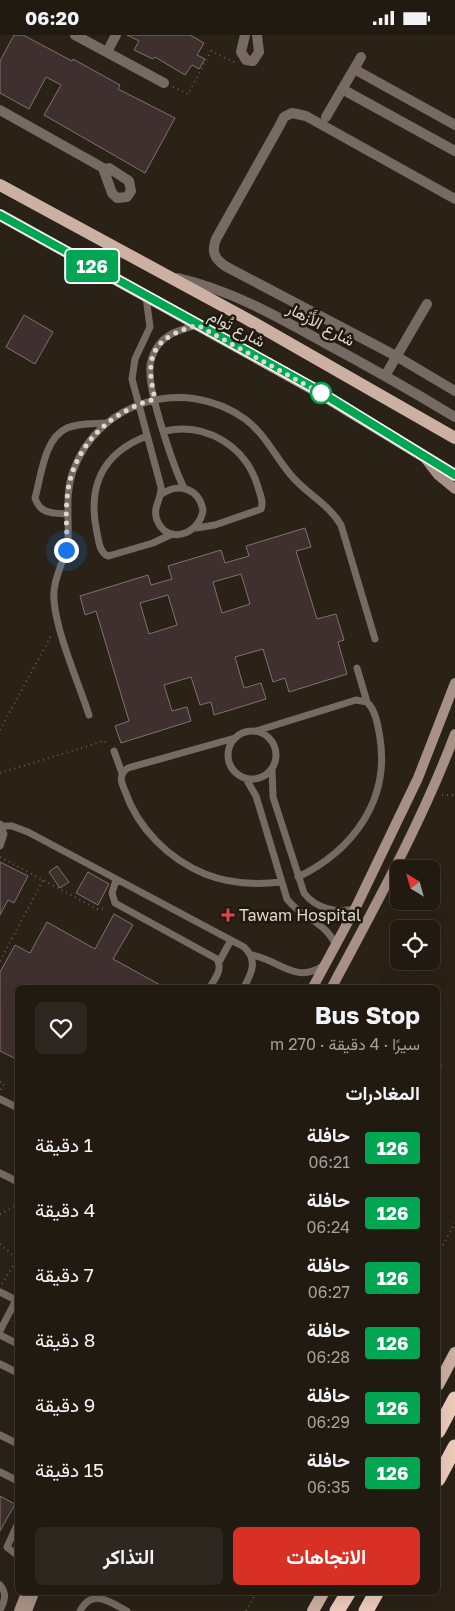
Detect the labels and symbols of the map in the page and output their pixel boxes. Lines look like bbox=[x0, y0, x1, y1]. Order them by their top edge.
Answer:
line badge: 126 bbox=[63, 250, 121, 282]
street label: شارع الأَزْهار bbox=[282, 296, 359, 352]
street label: شارع تُوام bbox=[204, 305, 269, 353]
unlabelled marker bbox=[310, 382, 332, 404]
your location bbox=[54, 538, 79, 563]
north arrow bbox=[390, 860, 440, 910]
place label: Tawam Hospital bbox=[239, 905, 361, 925]
marker: Tawam Hospital bbox=[221, 908, 235, 922]

